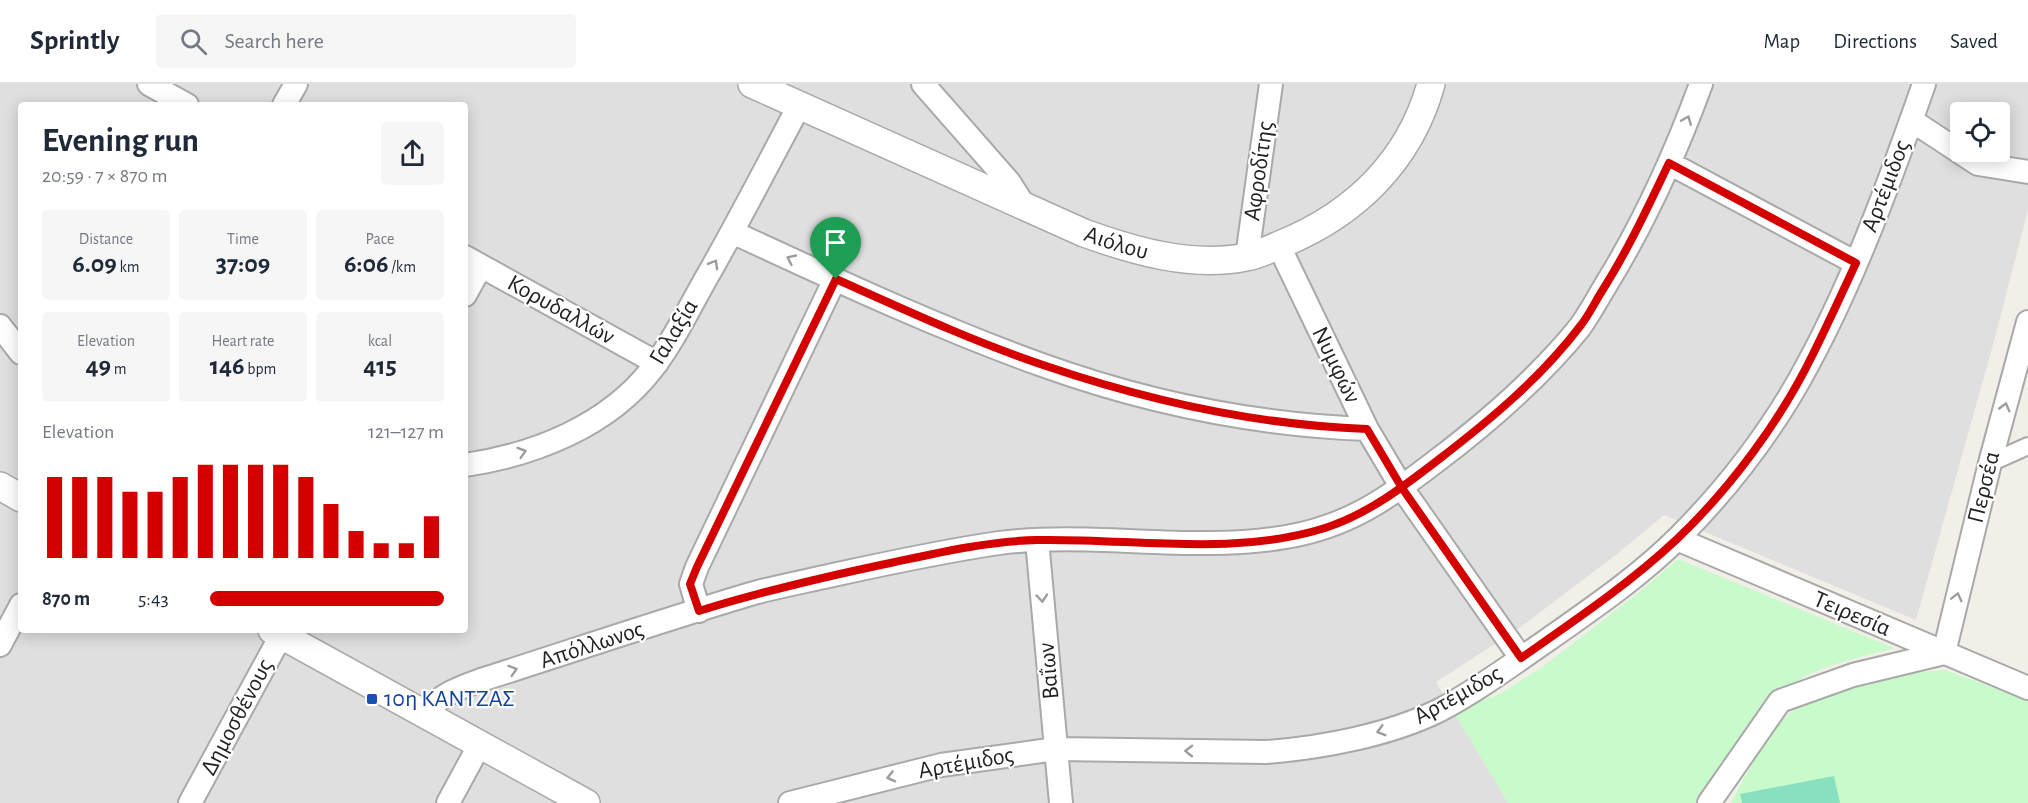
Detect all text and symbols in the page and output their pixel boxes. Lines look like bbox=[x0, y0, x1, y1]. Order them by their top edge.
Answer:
search box bbox=[156, 14, 576, 68]
icon: search bbox=[177, 25, 210, 58]
text: Sprintly bbox=[30, 27, 120, 55]
text: Search here bbox=[225, 30, 324, 52]
text: Map bbox=[1764, 31, 1800, 52]
text: Directions bbox=[1833, 31, 1917, 52]
text: Saved bbox=[1950, 31, 1998, 52]
map controls bbox=[1950, 102, 2010, 162]
button: locate bbox=[1950, 102, 2010, 162]
one-way arrow bbox=[1680, 115, 1692, 126]
street label: Αφροδίτης bbox=[1240, 120, 1278, 222]
button: share bbox=[381, 122, 444, 185]
text: Evening run bbox=[42, 125, 199, 158]
street label: Αρτέμιδος bbox=[1858, 137, 1914, 235]
text: 20:59 · 7 × 870 m bbox=[42, 166, 167, 186]
pin bbox=[810, 217, 861, 279]
street label: Αιόλου bbox=[1081, 222, 1151, 264]
icon: arrive bbox=[819, 226, 852, 259]
text: Distance bbox=[79, 231, 133, 247]
text: Time bbox=[227, 231, 259, 247]
text: Pace bbox=[366, 231, 394, 247]
text: 6.09 bbox=[72, 251, 117, 277]
text: 37:09 bbox=[216, 251, 270, 277]
text: 6:06 bbox=[344, 251, 389, 277]
one-way arrow bbox=[787, 254, 798, 266]
text: km bbox=[117, 259, 140, 275]
text: /km bbox=[389, 259, 416, 275]
one-way arrow bbox=[707, 260, 718, 270]
street label: Κορυδαλλών bbox=[503, 271, 619, 349]
street label: Γαλαξία bbox=[645, 295, 703, 369]
street label: Νυμφών bbox=[1307, 323, 1365, 407]
text: Elevation bbox=[77, 333, 135, 349]
text: Heart rate bbox=[212, 333, 274, 349]
text: kcal bbox=[368, 333, 392, 349]
text: 49 bbox=[85, 353, 111, 379]
text: 146 bbox=[210, 353, 245, 379]
text: 415 bbox=[363, 353, 397, 379]
text: m bbox=[111, 361, 127, 377]
text: bpm bbox=[245, 361, 276, 377]
one-way arrow bbox=[1998, 403, 2010, 413]
text: Elevation bbox=[42, 422, 114, 442]
text: 121–127 m bbox=[368, 422, 444, 442]
one-way arrow bbox=[516, 447, 527, 459]
street label: Περσέα bbox=[1964, 449, 2004, 525]
street label: Tειρεσία bbox=[1810, 587, 1894, 641]
text: 870 m bbox=[42, 589, 90, 609]
text: 5:43 bbox=[138, 589, 169, 609]
one-way arrow bbox=[1950, 592, 1963, 602]
one-way arrow bbox=[1035, 594, 1048, 603]
street label: Απόλλωνος bbox=[537, 617, 647, 673]
street label: Βαΐων bbox=[1035, 642, 1063, 700]
street label: Δημοσθένους bbox=[196, 655, 278, 779]
street label: Αρτέμιδος bbox=[1410, 661, 1506, 729]
one-way arrow bbox=[507, 665, 518, 677]
place label: 10η ΚΑΝΤΖΑΣ bbox=[384, 687, 515, 711]
marker: 10η ΚΑΝΤΖΑΣ bbox=[365, 692, 379, 706]
one-way arrow bbox=[1376, 724, 1387, 736]
street label: Αρτέμιδος bbox=[916, 743, 1016, 783]
one-way arrow bbox=[1184, 745, 1193, 757]
one-way arrow bbox=[886, 770, 896, 783]

